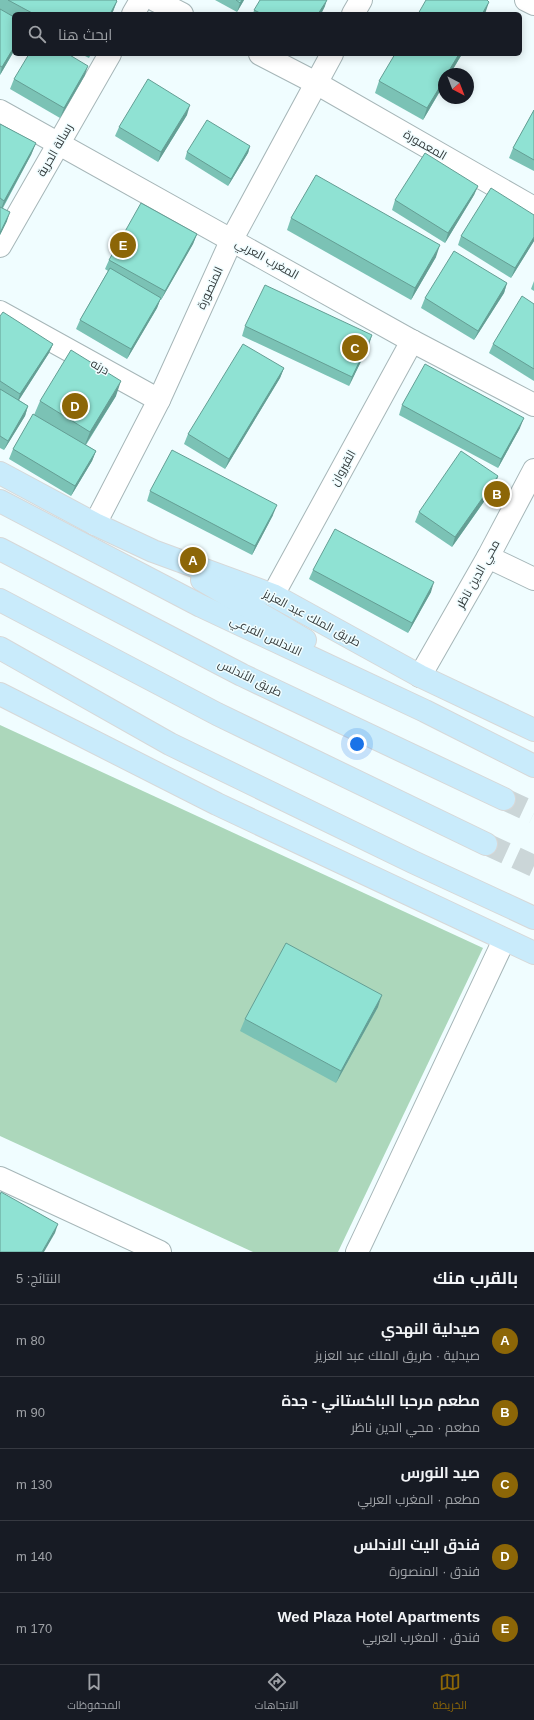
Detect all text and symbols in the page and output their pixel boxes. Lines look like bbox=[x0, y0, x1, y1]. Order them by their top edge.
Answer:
search box bbox=[12, 12, 522, 56]
icon: search bbox=[26, 23, 48, 45]
text: ابحث هنا bbox=[58, 26, 112, 43]
north arrow bbox=[438, 68, 474, 104]
street label: رسالة الحرية bbox=[34, 121, 76, 179]
street label: المعمورة bbox=[401, 127, 449, 163]
pin: E bbox=[110, 230, 136, 260]
street label: المغرب العربي bbox=[231, 236, 301, 285]
street label: المنصورة bbox=[194, 264, 226, 312]
pin: C bbox=[342, 333, 368, 363]
street label: درنه bbox=[88, 356, 112, 378]
pin: D bbox=[62, 391, 88, 421]
street label: القيروان bbox=[327, 448, 359, 488]
pin: B bbox=[484, 479, 510, 509]
street label: محي الدين ناظر bbox=[453, 537, 505, 613]
pin: A bbox=[180, 545, 206, 575]
street label: طريق الملك عبد العزيز bbox=[260, 586, 363, 650]
street label: الاندلس الفرعي bbox=[227, 613, 304, 661]
street label: طريق الأندلس bbox=[216, 656, 284, 700]
your location bbox=[347, 734, 367, 754]
text: بالقرب منك bbox=[433, 1269, 518, 1288]
text: النتائج: 5 bbox=[16, 1271, 61, 1286]
text: صيدلية النهدي bbox=[381, 1320, 480, 1337]
text: 80 m bbox=[16, 1333, 45, 1348]
text: A bbox=[500, 1333, 510, 1348]
text: صيدلية · طريق الملك عبد العزيز bbox=[315, 1348, 480, 1363]
text: مطعم مرحبا الباكستاني - جدة bbox=[282, 1392, 480, 1409]
text: 90 m bbox=[16, 1405, 45, 1420]
text: B bbox=[500, 1405, 510, 1420]
text: مطعم · محي الدين ناظر bbox=[351, 1420, 480, 1435]
text: صيد النورس bbox=[401, 1464, 480, 1481]
text: 130 m bbox=[16, 1477, 52, 1492]
text: C bbox=[500, 1477, 510, 1492]
text: مطعم · المغرب العربي bbox=[357, 1492, 480, 1507]
text: فندق اليت الاندلس bbox=[354, 1536, 480, 1553]
text: 140 m bbox=[16, 1549, 52, 1564]
text: D bbox=[500, 1549, 510, 1564]
text: فندق · المنصورة bbox=[389, 1564, 480, 1579]
text: Wed Plaza Hotel Apartments bbox=[277, 1608, 480, 1625]
text: 170 m bbox=[16, 1621, 52, 1636]
text: E bbox=[501, 1621, 509, 1636]
text: فندق · المغرب العربي bbox=[362, 1630, 480, 1645]
tab: المحفوظات bbox=[67, 1671, 121, 1715]
tab: الاتجاهات bbox=[255, 1671, 298, 1715]
tab: الخريطة bbox=[433, 1671, 467, 1715]

